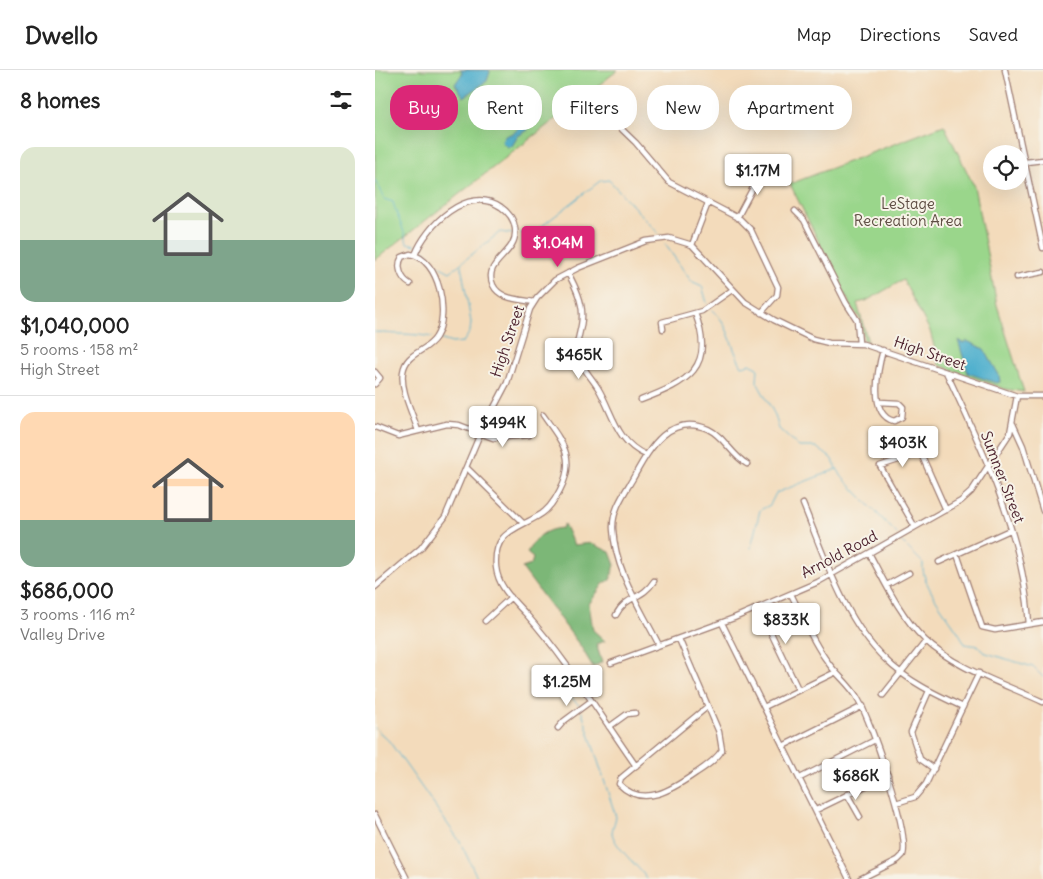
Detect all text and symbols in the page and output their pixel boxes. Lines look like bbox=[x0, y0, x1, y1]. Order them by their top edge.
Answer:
text: Dwello bbox=[25, 20, 98, 50]
text: Map bbox=[796, 23, 831, 46]
text: Directions bbox=[859, 23, 941, 46]
text: Saved bbox=[969, 23, 1018, 46]
chip: Buy bbox=[390, 85, 458, 130]
chip: Rent bbox=[468, 85, 542, 130]
chip: Filters bbox=[552, 85, 637, 130]
chip: New bbox=[647, 85, 719, 130]
chip: Apartment bbox=[729, 85, 852, 130]
icon: filters bbox=[327, 86, 355, 114]
text: 8 homes bbox=[20, 87, 100, 114]
map controls bbox=[983, 145, 1028, 190]
button: locate bbox=[983, 145, 1028, 190]
pin: $1.17M bbox=[717, 154, 799, 196]
text: $1.17M bbox=[736, 160, 780, 180]
icon: home bbox=[143, 179, 233, 269]
park label: LeStage Recreation Area bbox=[854, 194, 963, 230]
pin: $1.04M bbox=[517, 226, 599, 268]
text: $1.04M bbox=[532, 232, 584, 252]
street label: High Street bbox=[486, 303, 528, 379]
text: $1,040,000 bbox=[20, 312, 130, 339]
street label: High Street bbox=[892, 332, 968, 374]
pin: $465K bbox=[544, 338, 614, 380]
text: 5 rooms · 158 m² bbox=[20, 339, 138, 359]
text: $465K bbox=[556, 344, 602, 364]
text: High Street bbox=[20, 359, 100, 379]
pin: $494K bbox=[468, 406, 538, 448]
text: $494K bbox=[480, 412, 526, 432]
pin: $403K bbox=[868, 426, 938, 468]
street label: Sumner Street bbox=[977, 428, 1029, 526]
text: $403K bbox=[879, 432, 927, 452]
icon: home bbox=[143, 445, 233, 535]
street label: Arnold Road bbox=[798, 526, 881, 582]
text: $686,000 bbox=[20, 577, 114, 604]
pin: $833K bbox=[751, 602, 821, 645]
text: 3 rooms · 116 m² bbox=[20, 604, 136, 624]
text: $833K bbox=[763, 609, 809, 629]
text: Valley Drive bbox=[20, 624, 105, 644]
pin: $1.25M bbox=[526, 664, 608, 707]
text: $1.25M bbox=[542, 671, 592, 691]
pin: $686K bbox=[821, 758, 891, 801]
text: $686K bbox=[833, 765, 879, 785]

